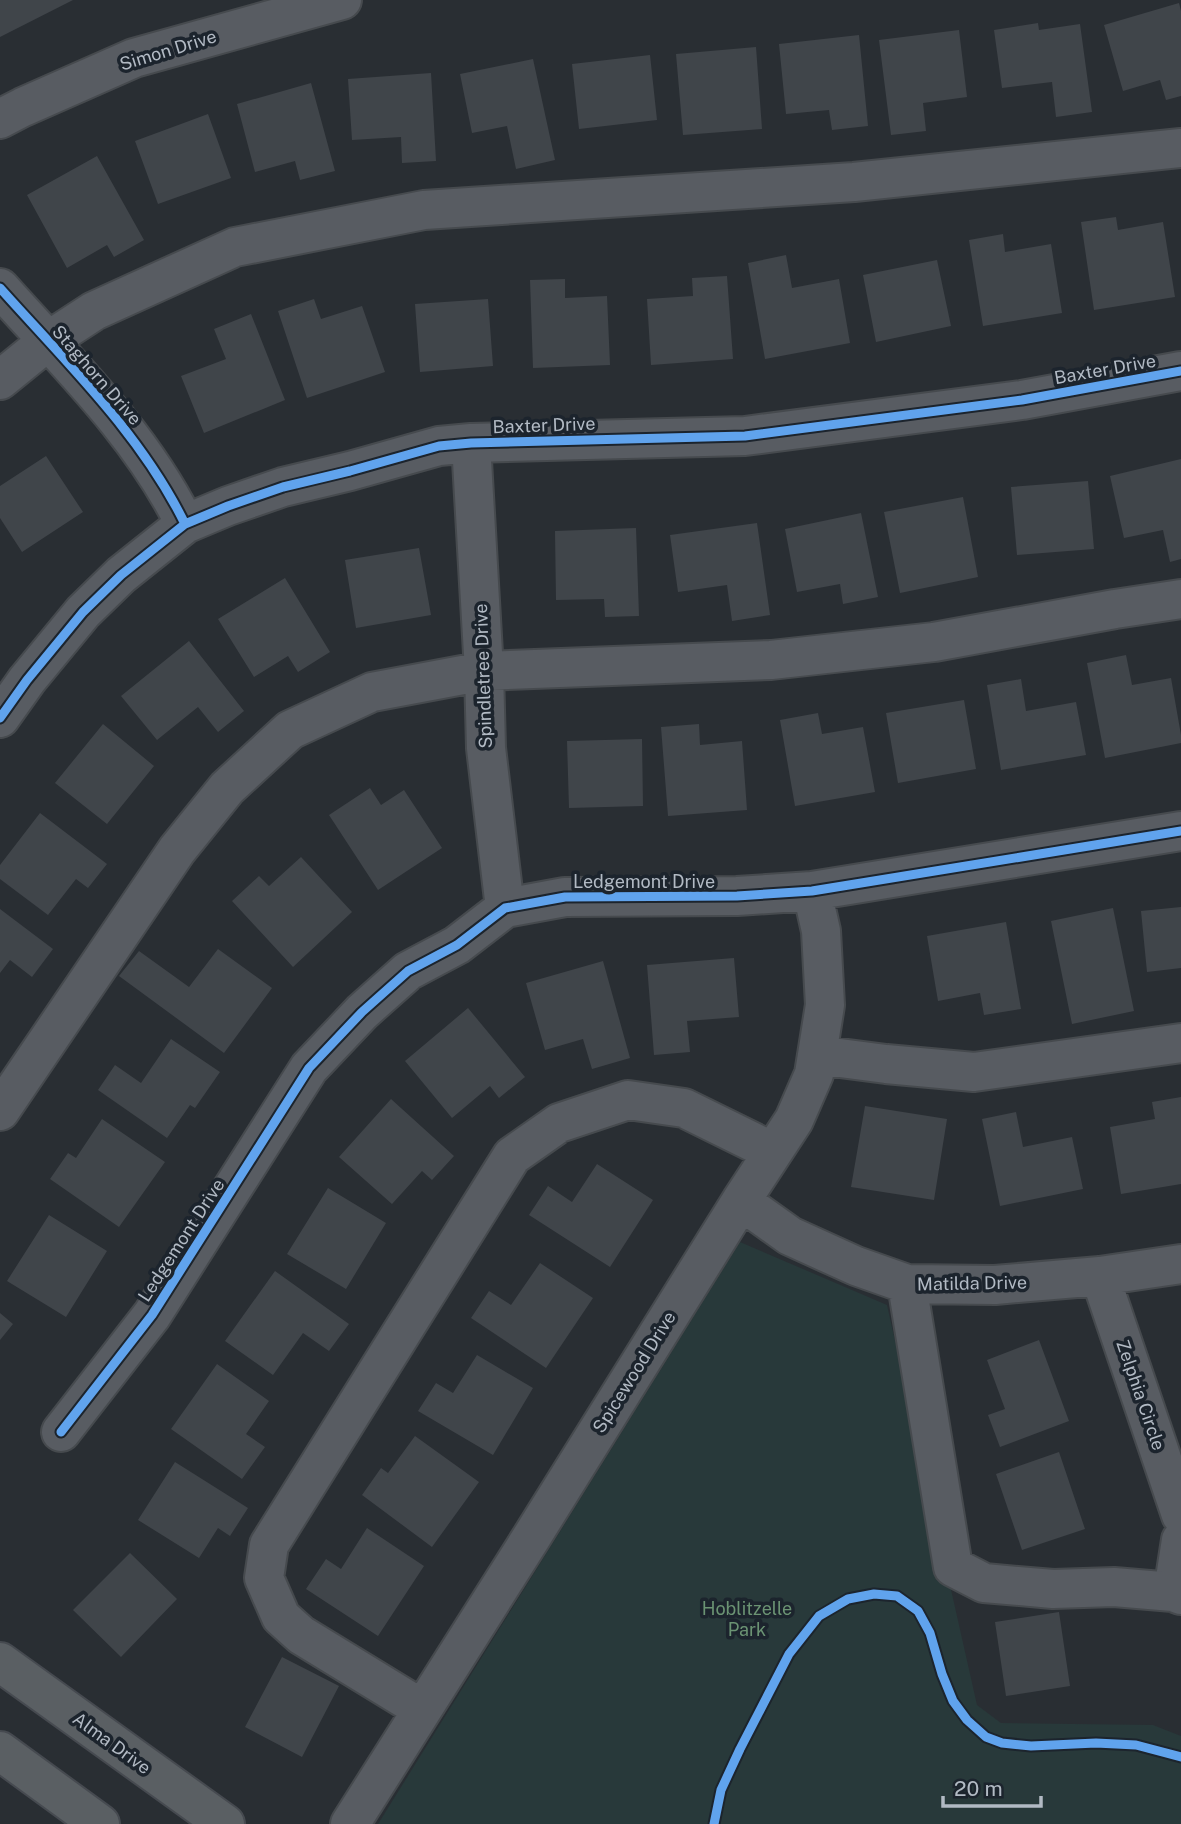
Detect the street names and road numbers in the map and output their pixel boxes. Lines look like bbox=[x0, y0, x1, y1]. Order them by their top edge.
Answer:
street label: Simon Drive bbox=[117, 25, 219, 75]
street label: Staghorn Drive bbox=[48, 321, 146, 429]
street label: Baxter Drive bbox=[1052, 350, 1158, 388]
street label: Baxter Drive bbox=[492, 413, 596, 437]
street label: Spindletree Drive bbox=[470, 603, 496, 749]
street label: Ledgemont Drive bbox=[573, 871, 715, 892]
street label: Ledgemont Drive bbox=[133, 1175, 229, 1305]
street label: Matilda Drive bbox=[917, 1272, 1027, 1294]
street label: Spicewood Drive bbox=[588, 1307, 680, 1437]
street label: Zelphia Circle bbox=[1112, 1337, 1170, 1453]
street label: Alma Drive bbox=[69, 1708, 155, 1778]

